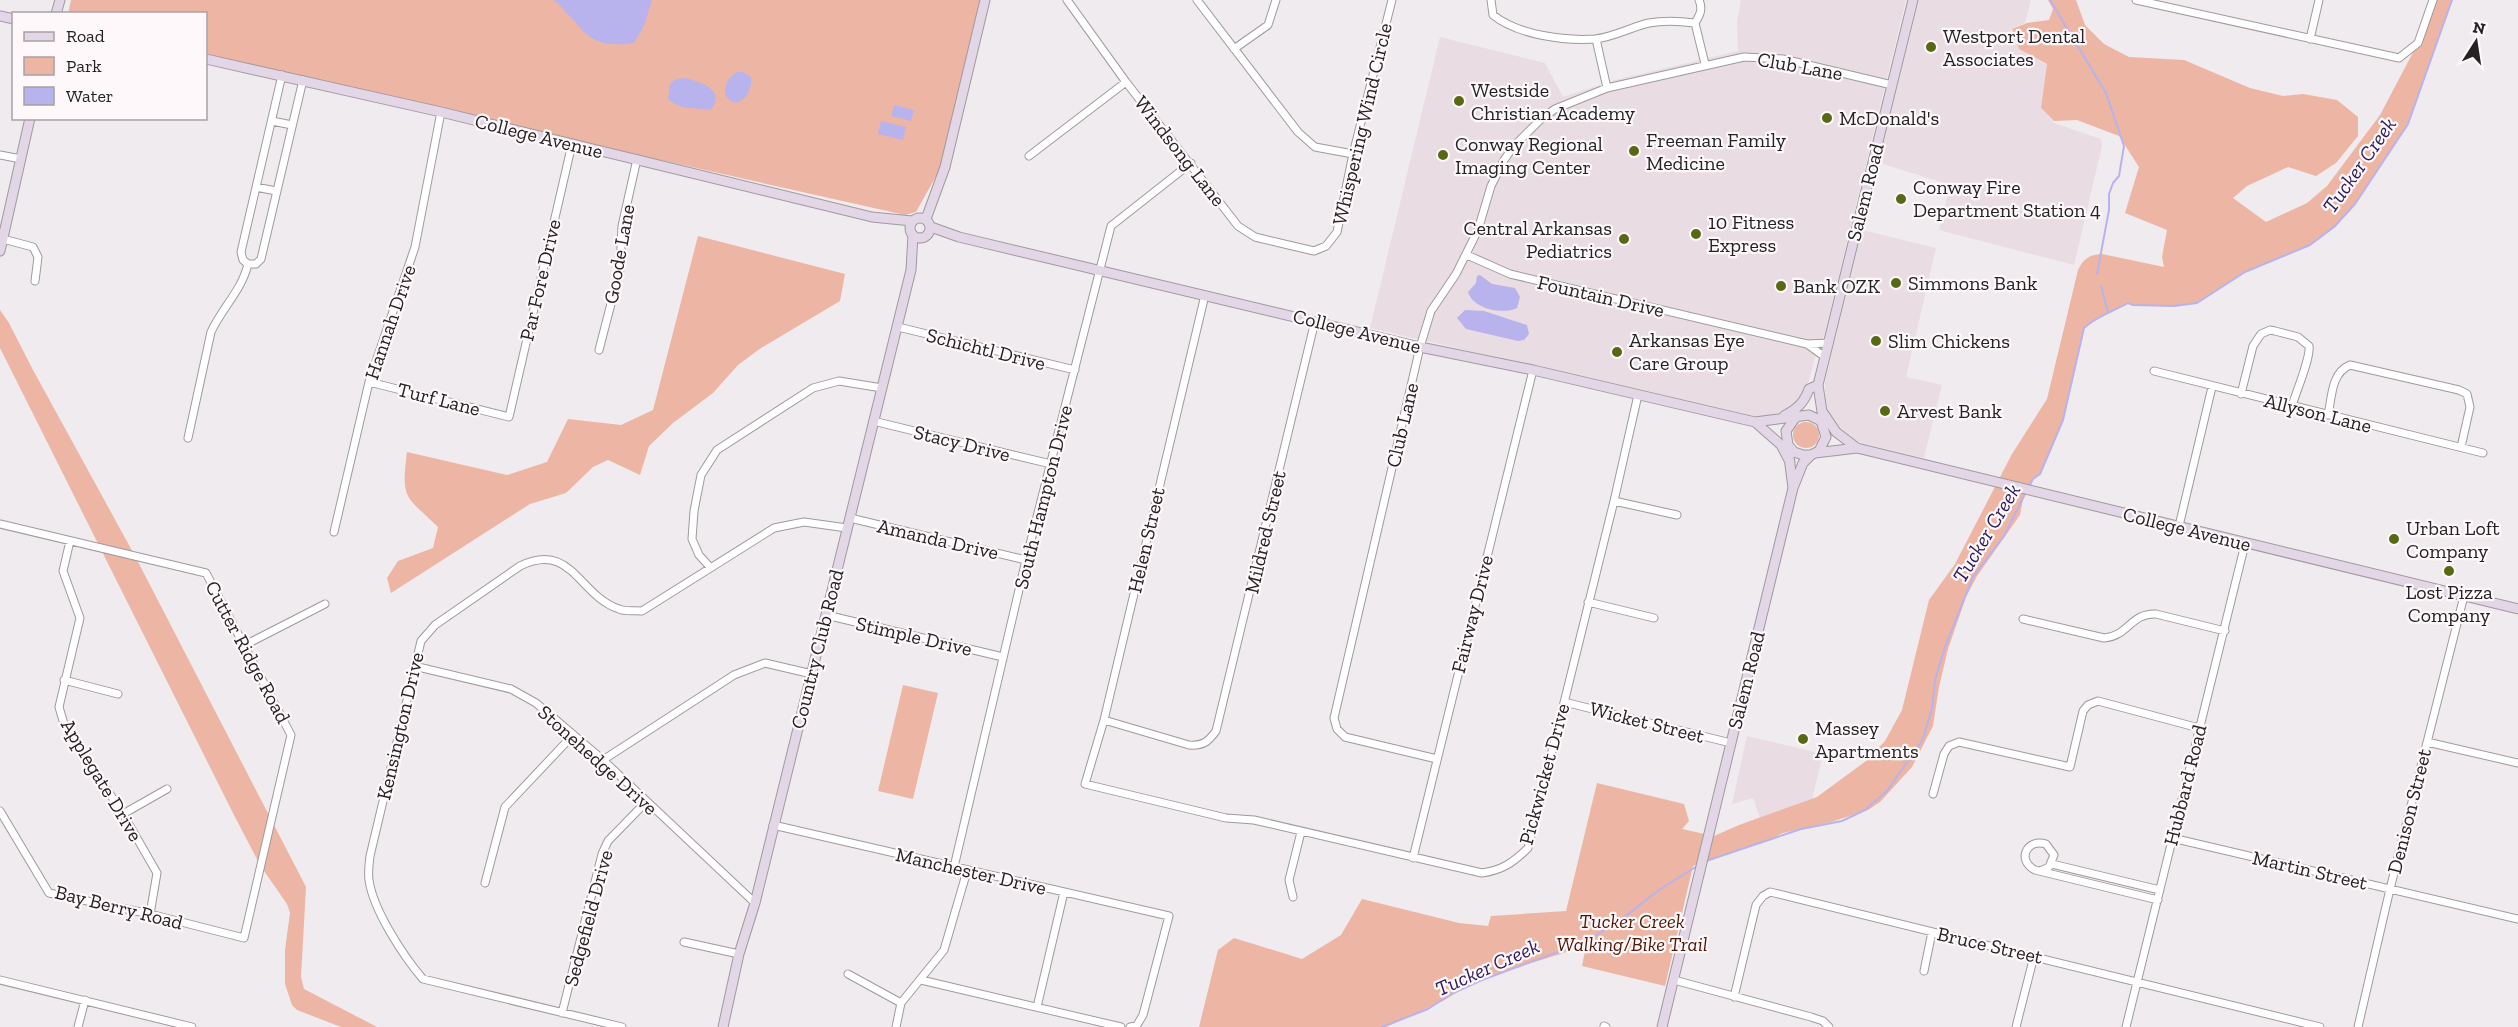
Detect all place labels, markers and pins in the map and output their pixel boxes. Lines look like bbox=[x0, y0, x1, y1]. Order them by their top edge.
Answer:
place label: Westport Dental Associates bbox=[1943, 24, 2085, 71]
marker: Westport Dental Associates bbox=[1924, 40, 1938, 54]
place label: Westside Christian Academy bbox=[1471, 78, 1636, 125]
marker: Westside Christian Academy bbox=[1452, 94, 1466, 108]
place label: McDonald's bbox=[1839, 106, 1939, 130]
marker: McDonald's bbox=[1820, 111, 1834, 125]
place label: Freeman Family Medicine bbox=[1646, 128, 1787, 175]
place label: Conway Regional Imaging Center bbox=[1455, 132, 1603, 179]
marker: Freeman Family Medicine bbox=[1627, 144, 1641, 158]
marker: Conway Regional Imaging Center bbox=[1436, 148, 1450, 162]
place label: Conway Fire Department Station 4 bbox=[1913, 175, 2101, 222]
marker: Conway Fire Department Station 4 bbox=[1894, 192, 1908, 206]
place label: 10 Fitness Express bbox=[1708, 210, 1794, 257]
place label: Central Arkansas Pediatrics bbox=[1464, 216, 1612, 263]
marker: 10 Fitness Express bbox=[1689, 227, 1703, 241]
marker: Central Arkansas Pediatrics bbox=[1617, 232, 1631, 246]
place label: Simmons Bank bbox=[1908, 271, 2038, 295]
place label: Bank OZK bbox=[1793, 274, 1880, 298]
marker: Simmons Bank bbox=[1889, 276, 1903, 290]
marker: Bank OZK bbox=[1774, 279, 1788, 293]
place label: Arkansas Eye Care Group bbox=[1629, 328, 1745, 375]
place label: Slim Chickens bbox=[1888, 329, 2010, 353]
marker: Slim Chickens bbox=[1869, 334, 1883, 348]
marker: Arkansas Eye Care Group bbox=[1610, 345, 1624, 359]
place label: Arvest Bank bbox=[1897, 399, 2003, 423]
marker: Arvest Bank bbox=[1878, 404, 1892, 418]
place label: Urban Loft Company bbox=[2406, 516, 2500, 563]
marker: Urban Loft Company bbox=[2387, 532, 2401, 546]
marker: Lost Pizza Company bbox=[2442, 564, 2456, 578]
place label: Lost Pizza Company bbox=[2405, 580, 2493, 627]
place label: Massey Apartments bbox=[1815, 716, 1919, 763]
marker: Massey Apartments bbox=[1796, 732, 1810, 746]

